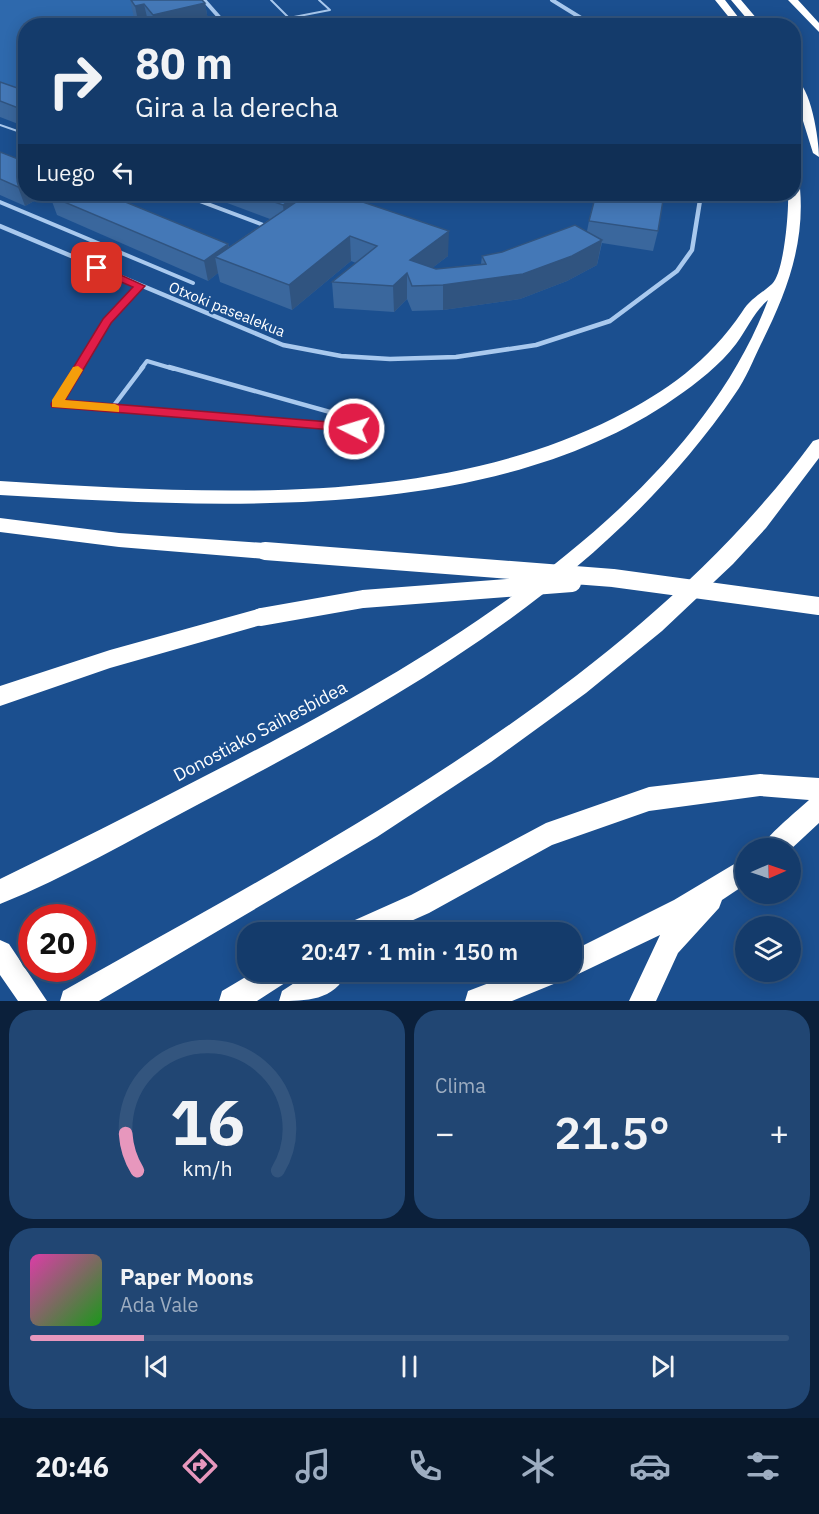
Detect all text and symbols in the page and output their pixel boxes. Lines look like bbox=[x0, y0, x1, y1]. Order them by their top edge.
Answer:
text: 80 m bbox=[135, 36, 233, 91]
icon: right bbox=[36, 42, 114, 120]
text: Gira a la derecha bbox=[135, 89, 338, 124]
icon: left bbox=[107, 156, 140, 189]
text: Luego bbox=[36, 158, 95, 187]
pin bbox=[71, 242, 122, 293]
icon: arrive bbox=[80, 251, 113, 284]
street label: Otxoki pasealekua bbox=[166, 277, 288, 341]
position arrow bbox=[322, 397, 386, 461]
street label: Donostiako Saihesbidea bbox=[169, 675, 351, 787]
north arrow bbox=[735, 838, 801, 904]
map controls bbox=[735, 838, 801, 982]
speed limit sign: 20 bbox=[18, 904, 96, 982]
button: layers bbox=[735, 916, 801, 982]
text: 20:47 · 1 min · 150 m bbox=[301, 937, 518, 966]
text: Clima bbox=[435, 1072, 486, 1099]
text: 16 bbox=[170, 1081, 244, 1162]
text: 21.5° bbox=[554, 1103, 670, 1161]
text: − bbox=[435, 1111, 455, 1154]
text: + bbox=[769, 1111, 789, 1154]
text: km/h bbox=[182, 1155, 232, 1183]
text: Paper Moons bbox=[120, 1262, 253, 1291]
text: Ada Vale bbox=[120, 1291, 199, 1318]
icon: previous bbox=[140, 1350, 173, 1383]
icon: pause bbox=[393, 1350, 426, 1383]
icon: next bbox=[646, 1350, 679, 1383]
icon: directions bbox=[179, 1445, 221, 1487]
icon: music bbox=[292, 1445, 334, 1487]
icon: phone bbox=[404, 1445, 446, 1487]
icon: climate bbox=[517, 1445, 559, 1487]
icon: car bbox=[629, 1445, 671, 1487]
icon: filters bbox=[742, 1445, 784, 1487]
text: 20:46 bbox=[35, 1449, 109, 1484]

